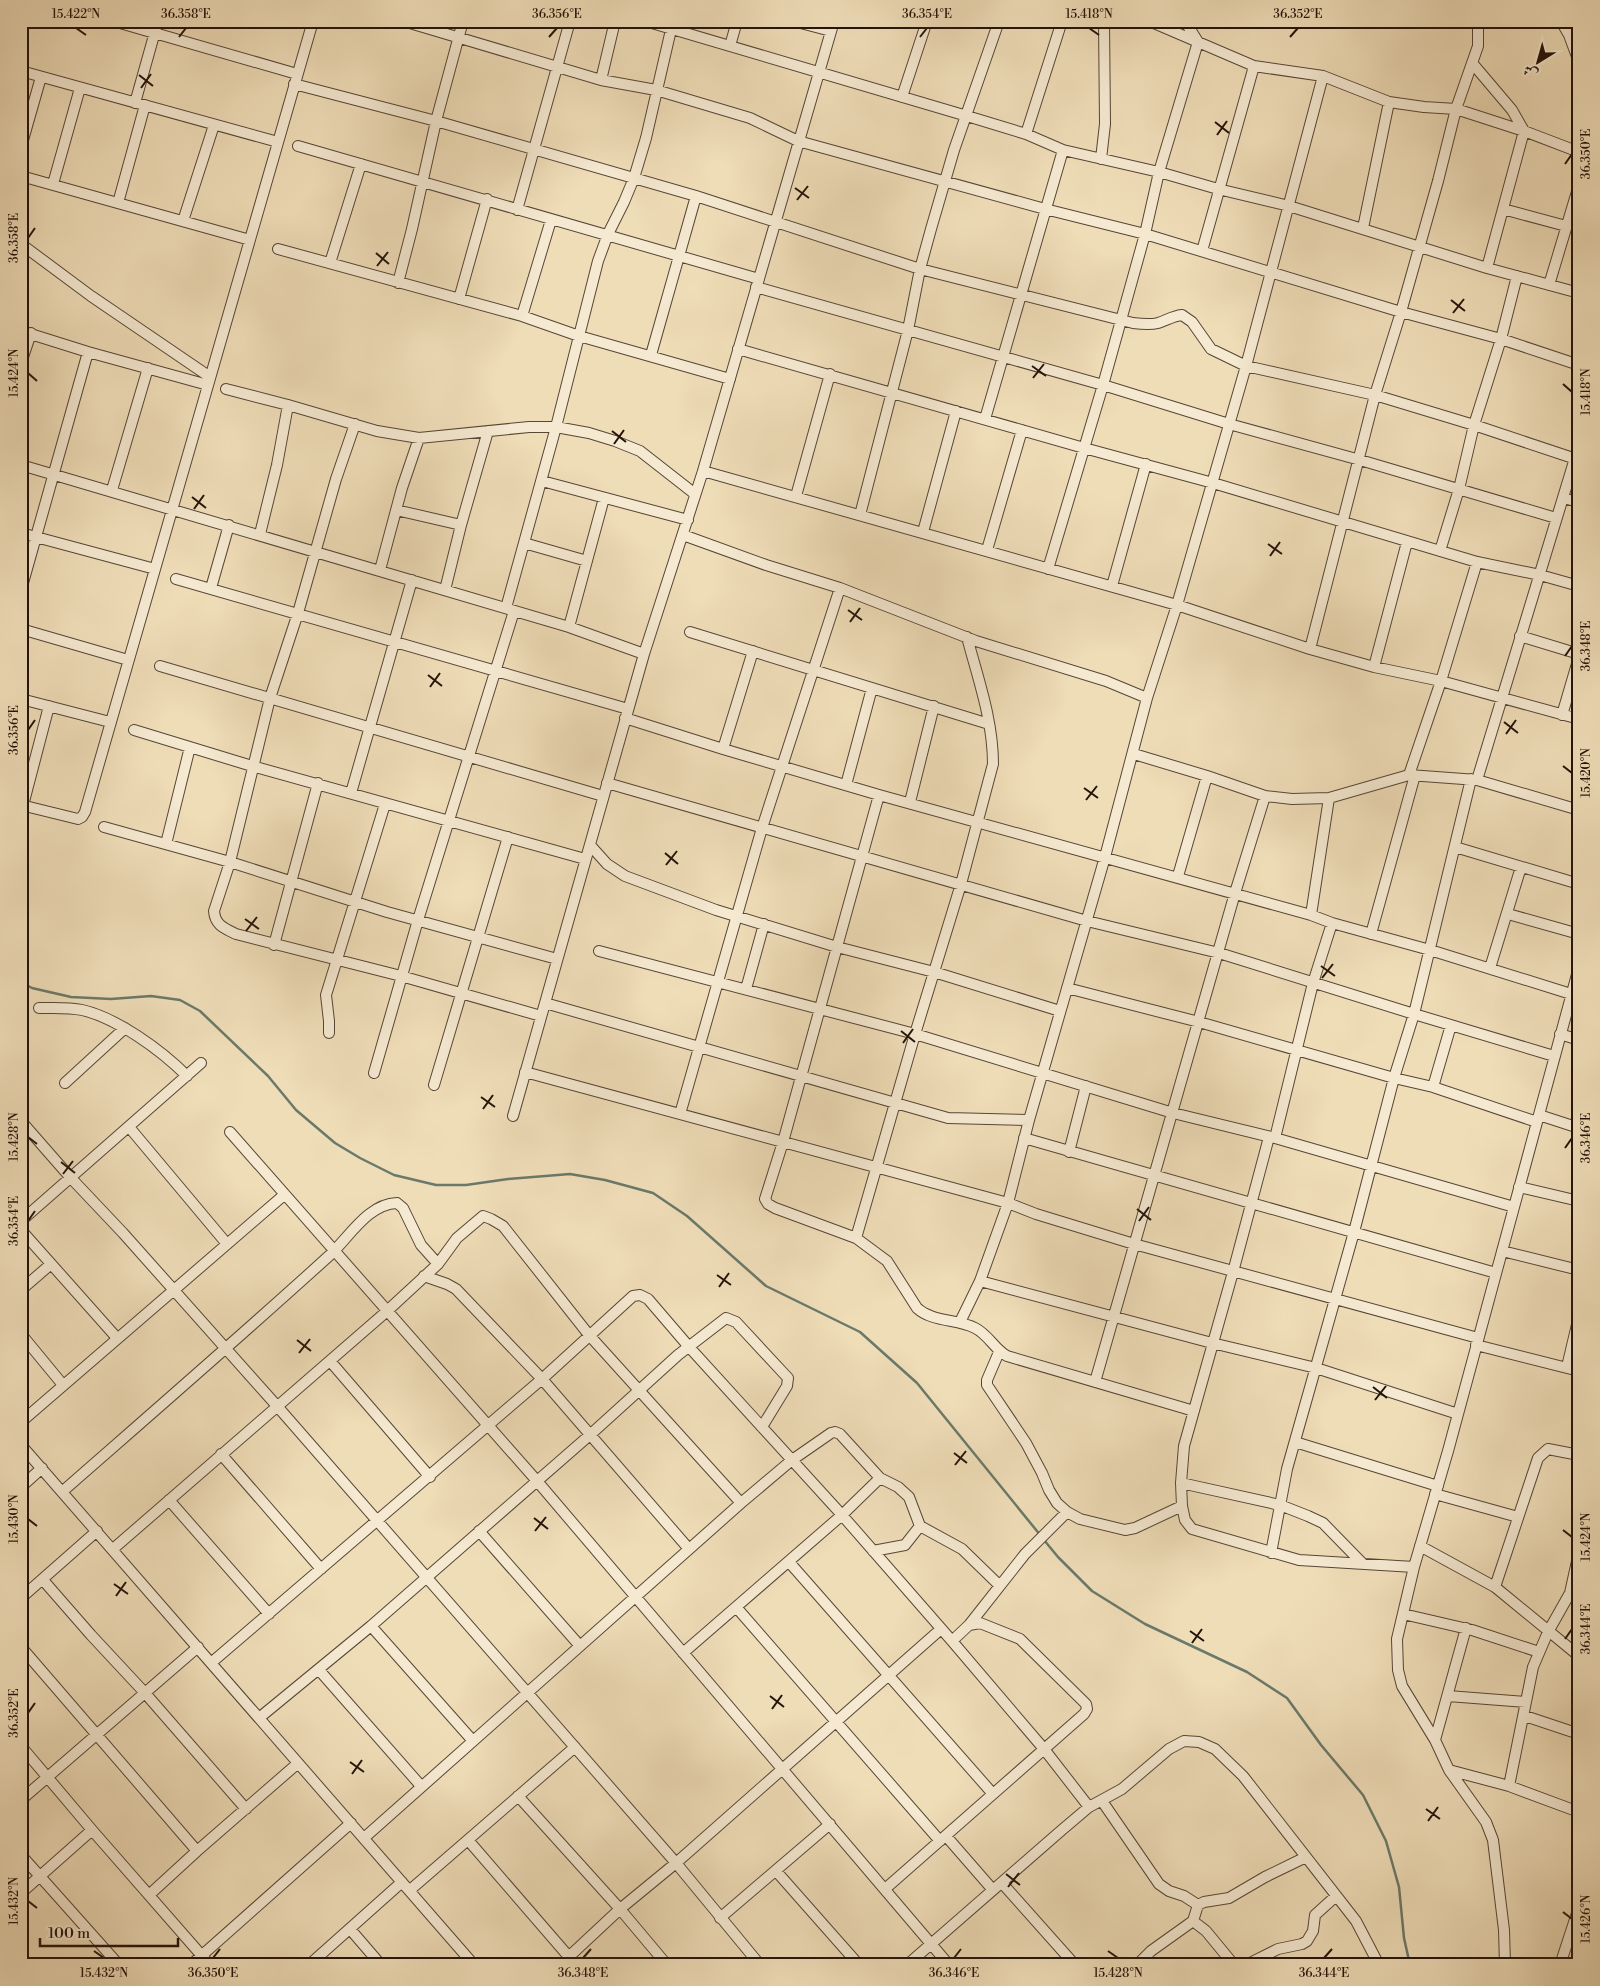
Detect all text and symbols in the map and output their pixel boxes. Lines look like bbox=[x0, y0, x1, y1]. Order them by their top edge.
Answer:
text: 15.422°N bbox=[52, 7, 100, 22]
text: 36.358°E bbox=[161, 7, 211, 22]
text: 36.356°E bbox=[532, 7, 582, 22]
text: 36.354°E bbox=[902, 7, 952, 22]
text: 15.418°N bbox=[1065, 7, 1113, 22]
text: 36.352°E bbox=[1273, 7, 1323, 22]
north arrow bbox=[1512, 38, 1562, 88]
text: ش bbox=[1520, 60, 1542, 83]
text: 36.350°E bbox=[1579, 129, 1594, 179]
text: 36.358°E bbox=[7, 213, 22, 263]
text: 15.424°N bbox=[7, 348, 22, 398]
text: 15.418°N bbox=[1579, 368, 1594, 416]
text: 36.348°E bbox=[1579, 621, 1594, 671]
text: 36.356°E bbox=[7, 705, 22, 755]
text: 15.420°N bbox=[1579, 748, 1594, 798]
text: 15.428°N bbox=[7, 1112, 22, 1162]
text: 36.346°E bbox=[1579, 1113, 1594, 1163]
text: 36.354°E bbox=[7, 1196, 22, 1246]
text: 15.430°N bbox=[7, 1494, 22, 1544]
text: 15.424°N bbox=[1579, 1512, 1594, 1562]
text: 36.344°E bbox=[1579, 1604, 1594, 1654]
text: 36.352°E bbox=[7, 1688, 22, 1738]
text: 15.432°N bbox=[7, 1877, 22, 1925]
text: 15.426°N bbox=[1579, 1894, 1594, 1944]
scale bar bbox=[40, 1916, 178, 1948]
text: 100 m bbox=[48, 1924, 90, 1943]
text: 15.432°N bbox=[80, 1966, 128, 1981]
text: 36.350°E bbox=[188, 1966, 238, 1981]
text: 36.348°E bbox=[558, 1966, 608, 1981]
text: 36.346°E bbox=[929, 1966, 979, 1981]
text: 15.428°N bbox=[1093, 1966, 1143, 1981]
text: 36.344°E bbox=[1299, 1966, 1349, 1981]

